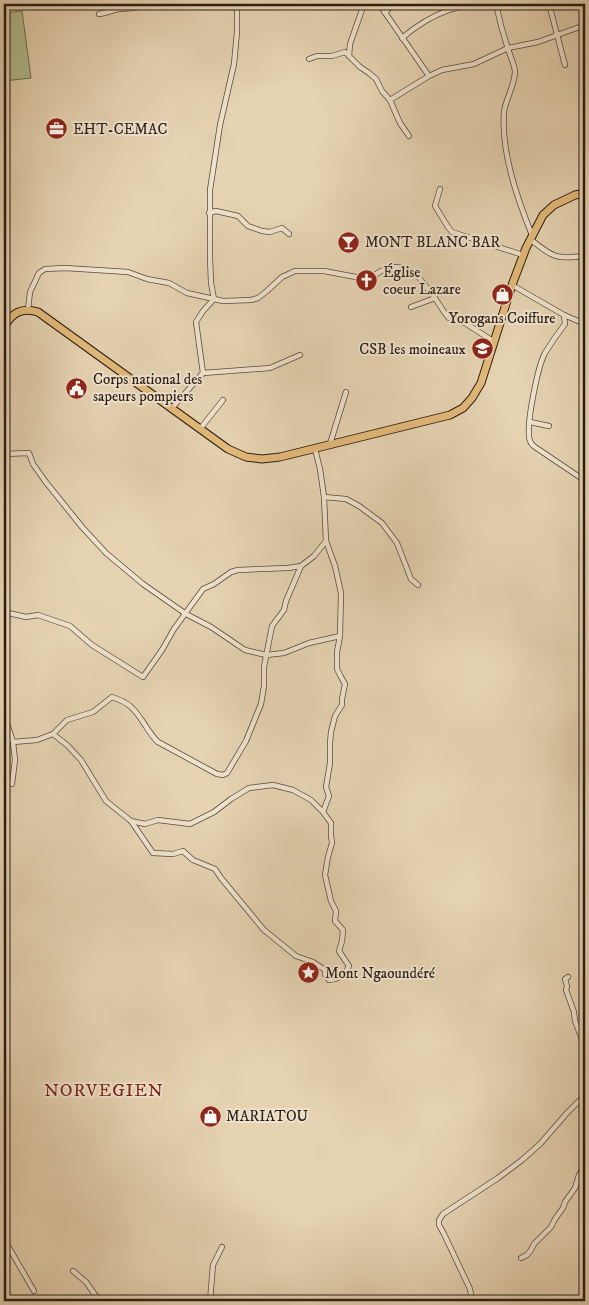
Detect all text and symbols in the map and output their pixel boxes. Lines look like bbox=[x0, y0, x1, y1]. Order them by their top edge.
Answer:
office icon: EHT-CEMAC bbox=[45, 117, 69, 141]
place label: EHT-CEMAC bbox=[73, 120, 167, 139]
bar icon: MONT BLANC BAR bbox=[337, 230, 361, 254]
place label: MONT BLANC BAR bbox=[365, 233, 500, 252]
place label: Église coeur Lazare bbox=[383, 263, 461, 299]
church icon: Église coeur Lazare bbox=[355, 269, 379, 293]
shop icon: Yorogans Coiffure bbox=[490, 283, 514, 307]
place label: Yorogans Coiffure bbox=[449, 309, 555, 328]
school or university icon: CSB les moineaux bbox=[470, 337, 494, 361]
place label: CSB les moineaux bbox=[359, 340, 467, 359]
place label: Corps national des sapeurs pompiers bbox=[93, 370, 202, 406]
public building icon: Corps national des sapeurs pompiers bbox=[65, 376, 89, 400]
place icon: Mont Ngaoundéré bbox=[297, 961, 321, 985]
place label: Mont Ngaoundéré bbox=[325, 964, 436, 983]
district label: NORVEGIEN bbox=[44, 1080, 164, 1102]
shop icon: MARIATOU bbox=[198, 1104, 222, 1128]
place label: MARIATOU bbox=[226, 1107, 308, 1126]

